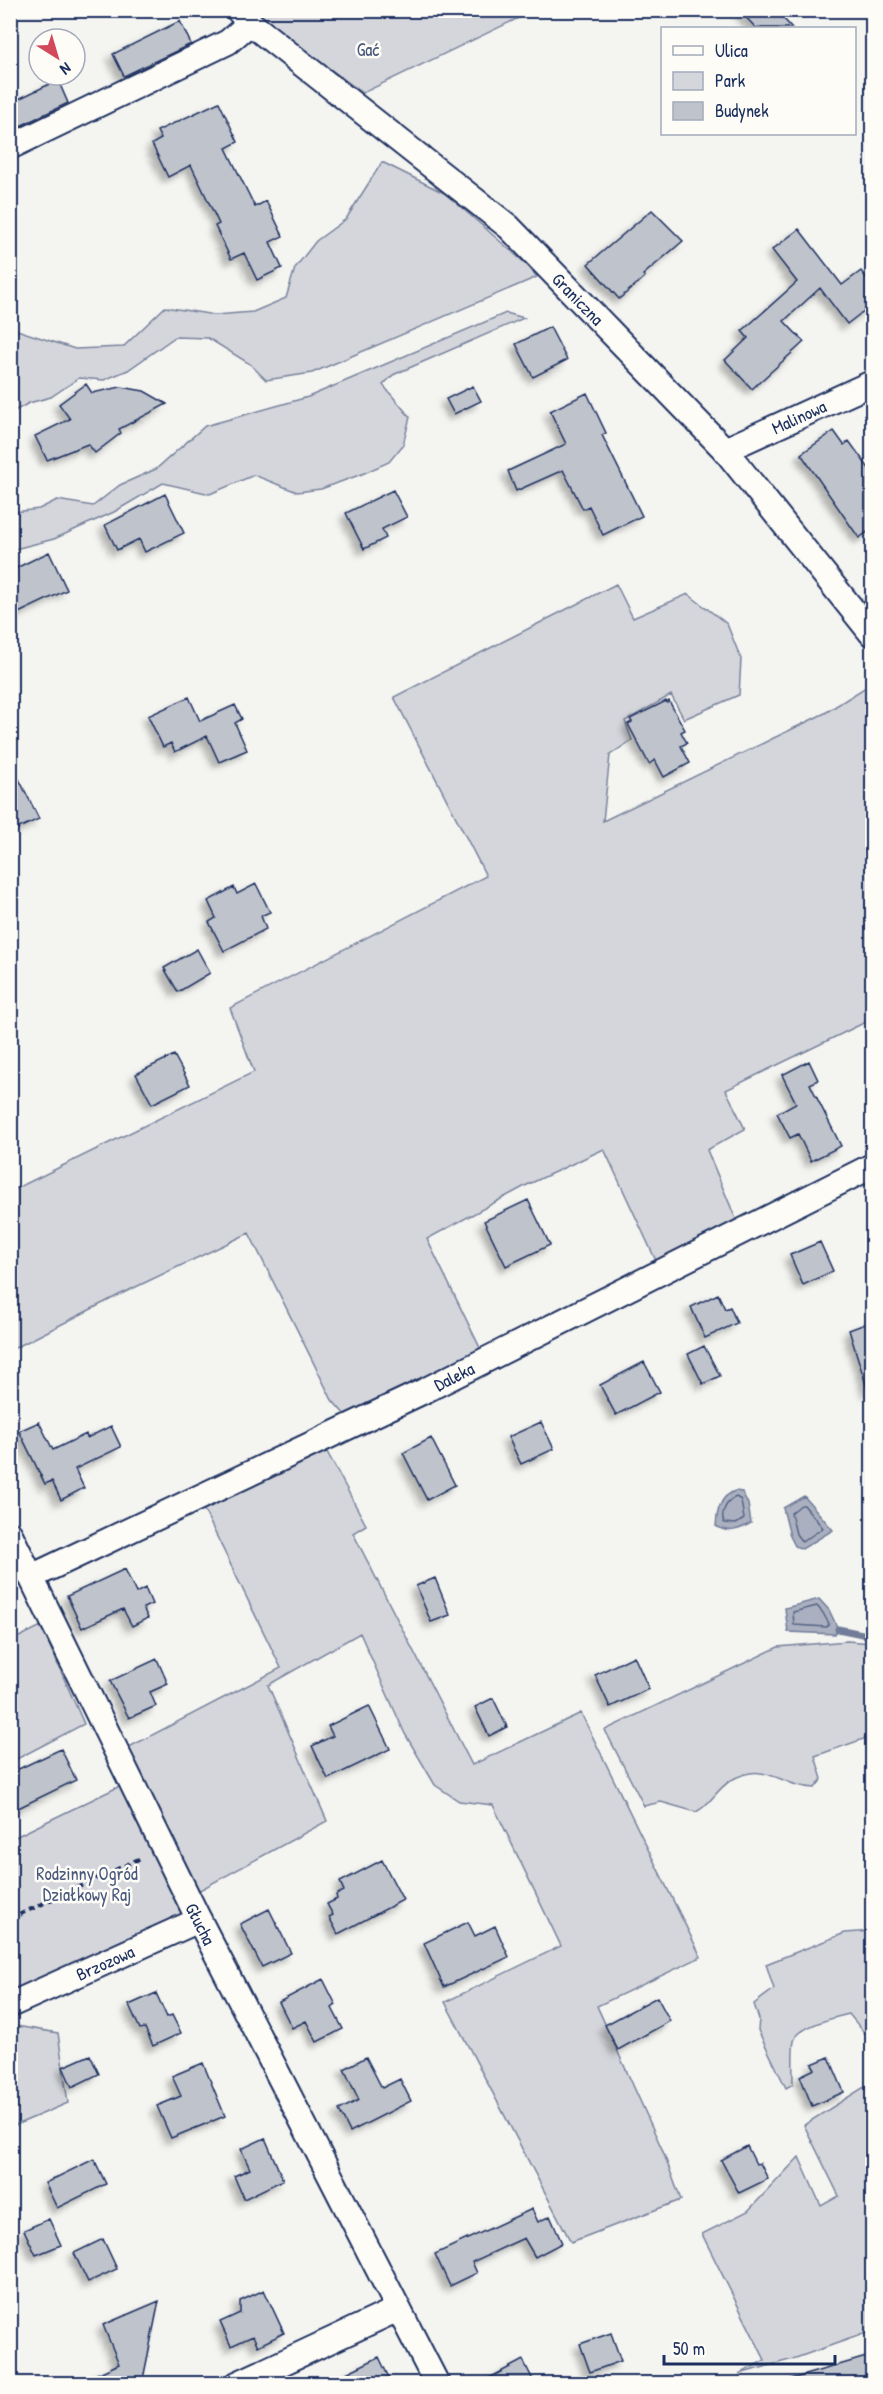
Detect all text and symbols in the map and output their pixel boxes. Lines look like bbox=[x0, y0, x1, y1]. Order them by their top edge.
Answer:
north arrow bbox=[27, 27, 87, 87]
legend bbox=[661, 27, 856, 135]
park label: Gać bbox=[357, 37, 379, 62]
text: Ulica bbox=[715, 38, 748, 63]
text: N bbox=[56, 58, 76, 81]
text: Park bbox=[715, 68, 746, 93]
text: Budynek bbox=[715, 98, 769, 123]
street label: Graniczna bbox=[547, 267, 610, 330]
street label: Malinowa bbox=[767, 393, 830, 440]
street label: Daleka bbox=[429, 1355, 478, 1397]
park label: Rodzinny Ogród Działkowy Raj bbox=[36, 1861, 138, 1907]
street label: Głucha bbox=[180, 1898, 222, 1949]
street label: Brzozowa bbox=[72, 1938, 138, 1986]
scale bar bbox=[664, 2328, 835, 2366]
text: 50 m bbox=[673, 2336, 705, 2361]

